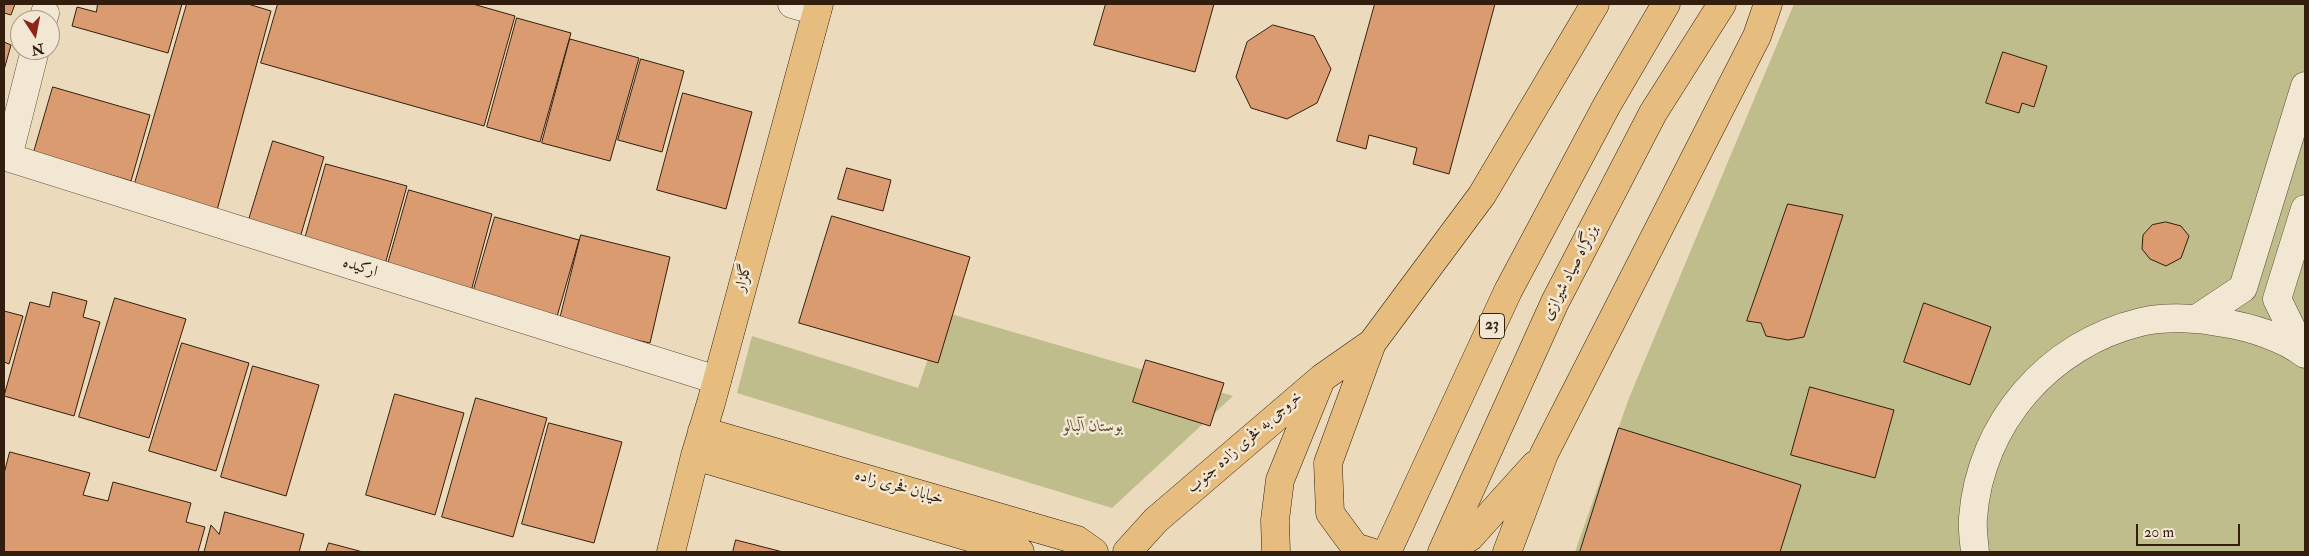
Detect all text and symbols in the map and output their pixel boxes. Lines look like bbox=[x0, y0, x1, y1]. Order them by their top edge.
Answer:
north arrow bbox=[10, 10, 60, 60]
text: N bbox=[30, 40, 46, 59]
street label: بزرگراه صیاد شیرازی bbox=[1539, 222, 1603, 324]
street label: ارکیده bbox=[340, 254, 380, 282]
street label: گلزار bbox=[731, 262, 757, 294]
road number: 23 bbox=[1480, 314, 1504, 338]
street label: خروجی به فخری زاده جنوب bbox=[1183, 388, 1307, 498]
park label: بوستان آلبالو bbox=[1063, 418, 1123, 438]
street label: خیابان فخری زاده bbox=[852, 466, 946, 510]
scale bar bbox=[2139, 514, 2243, 546]
text: 20 m bbox=[2144, 523, 2174, 542]

